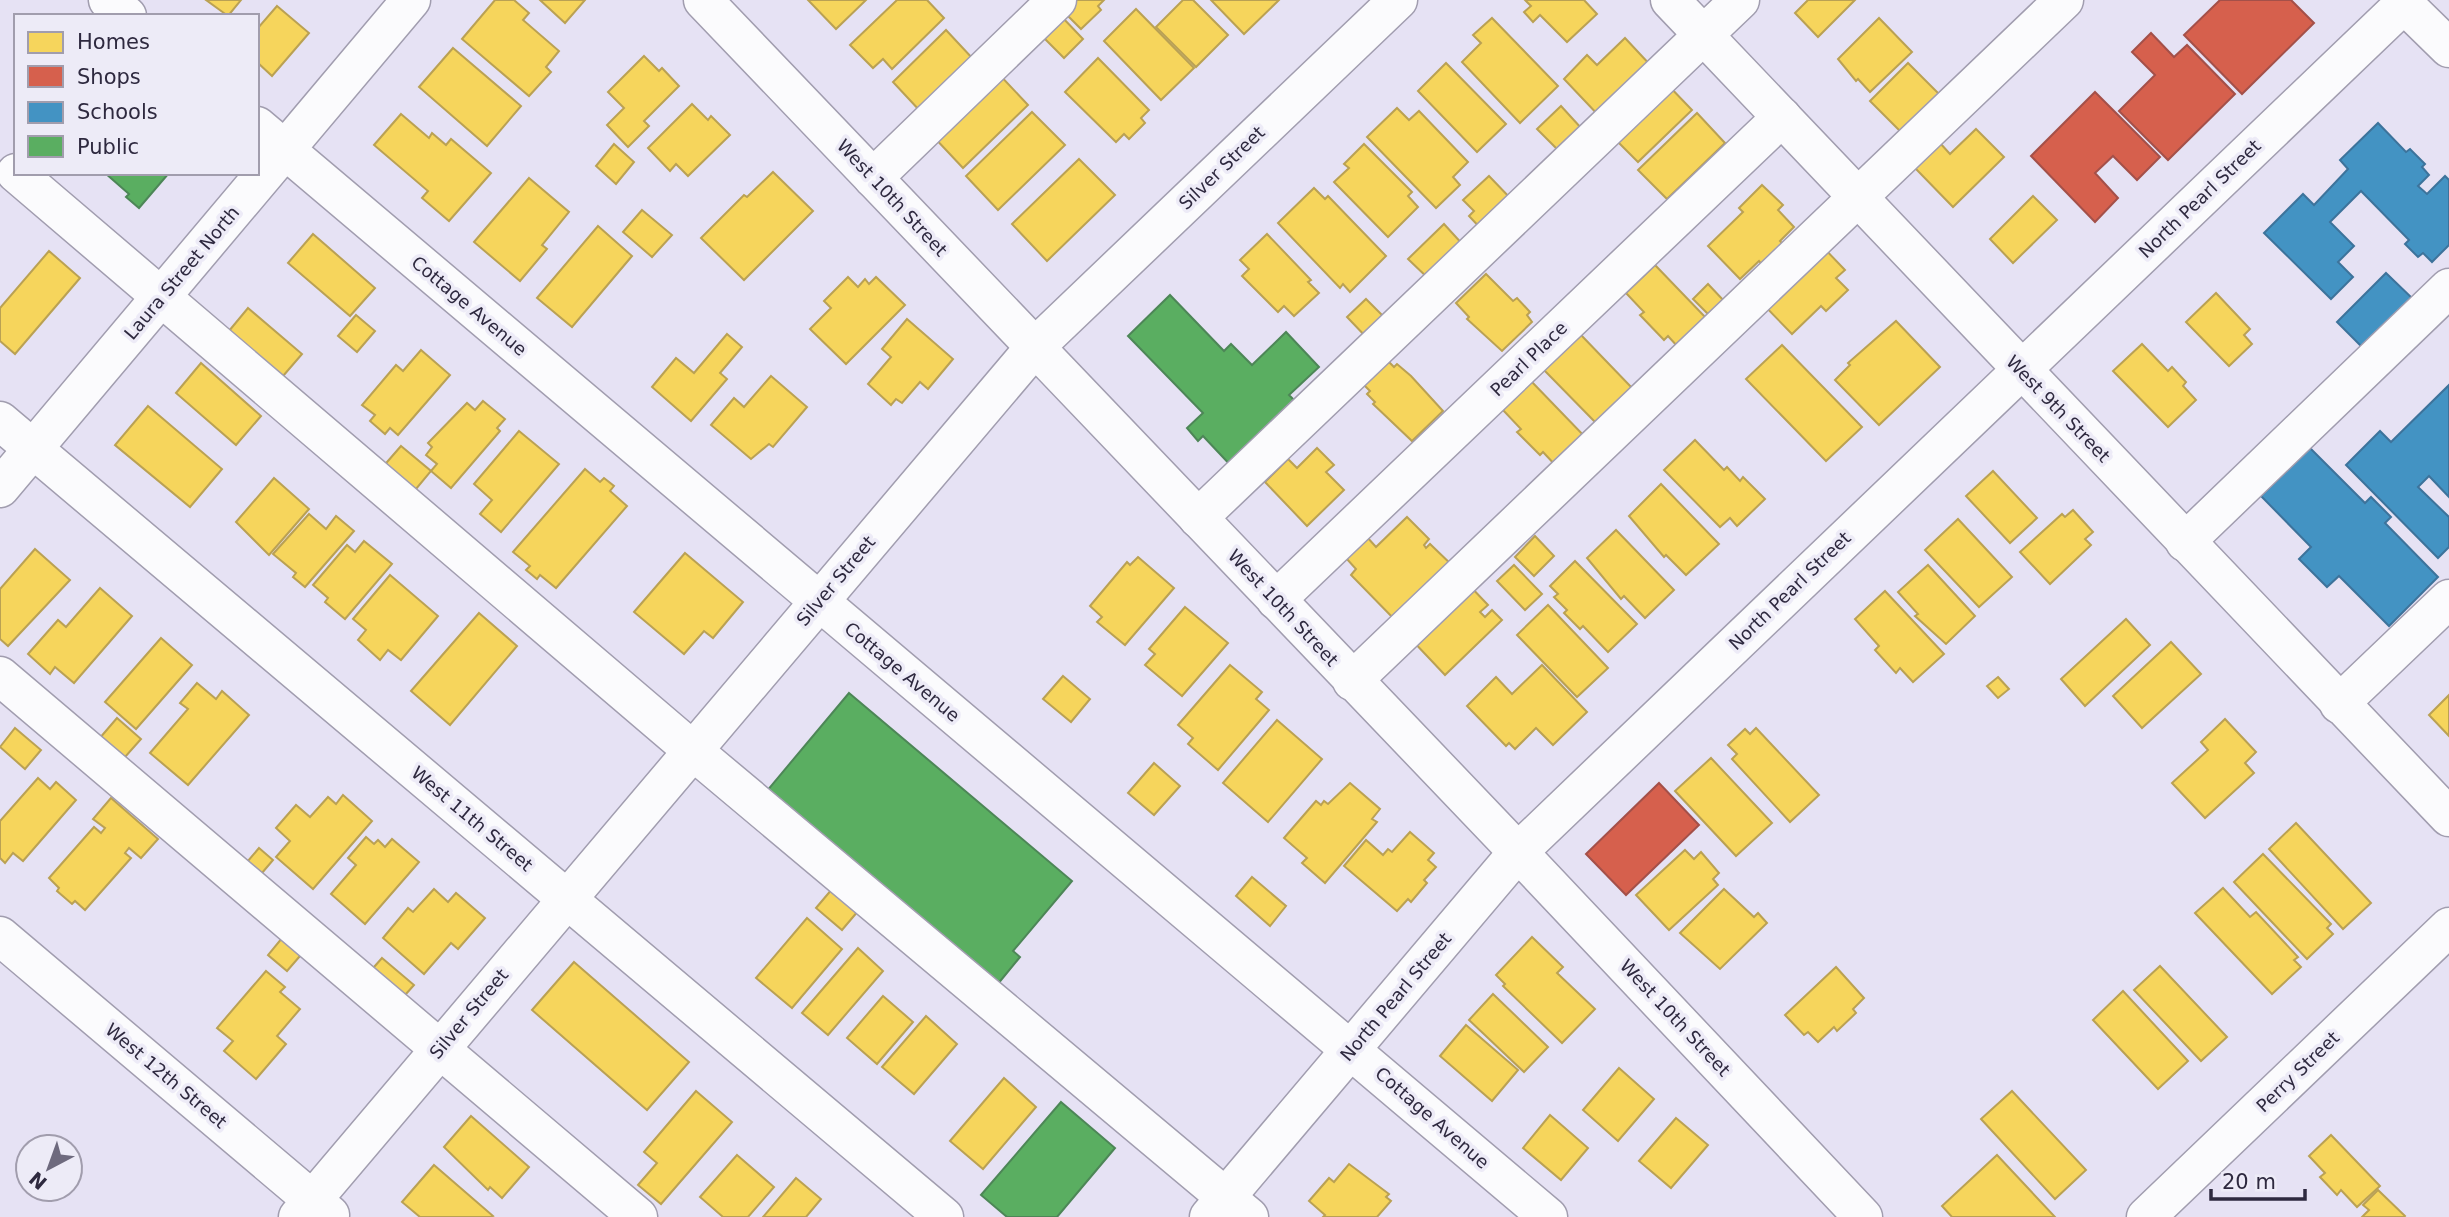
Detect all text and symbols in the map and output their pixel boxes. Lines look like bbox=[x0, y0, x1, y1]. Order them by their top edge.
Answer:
legend bbox=[14, 14, 259, 175]
text: Homes bbox=[77, 30, 150, 54]
text: Shops bbox=[77, 65, 141, 89]
text: Schools bbox=[77, 100, 158, 124]
street label: Silver Street bbox=[1174, 122, 1269, 214]
text: Public bbox=[77, 135, 139, 159]
street label: West 10th Street bbox=[833, 135, 952, 260]
street label: North Pearl Street bbox=[2134, 135, 2265, 262]
street label: Laura Street North bbox=[120, 202, 243, 344]
street label: Cottage Avenue bbox=[407, 251, 531, 360]
street label: Pearl Place bbox=[1486, 317, 1571, 400]
street label: West 9th Street bbox=[2002, 351, 2115, 466]
street label: North Pearl Street bbox=[1724, 527, 1855, 654]
street label: Silver Street bbox=[792, 531, 879, 630]
street label: West 10th Street bbox=[1224, 545, 1343, 670]
street label: Cottage Avenue bbox=[840, 617, 964, 726]
street label: West 11th Street bbox=[407, 762, 537, 875]
street label: North Pearl Street bbox=[1336, 928, 1455, 1065]
street label: West 10th Street bbox=[1616, 955, 1735, 1080]
street label: Silver Street bbox=[425, 964, 512, 1063]
street label: West 12th Street bbox=[101, 1019, 231, 1132]
street label: Perry Street bbox=[2252, 1027, 2343, 1116]
street label: Cottage Avenue bbox=[1371, 1063, 1493, 1173]
north arrow bbox=[14, 1133, 84, 1203]
scale bar bbox=[2211, 1158, 2306, 1202]
text: N bbox=[25, 1167, 51, 1194]
text: 20 m bbox=[2222, 1170, 2276, 1194]

